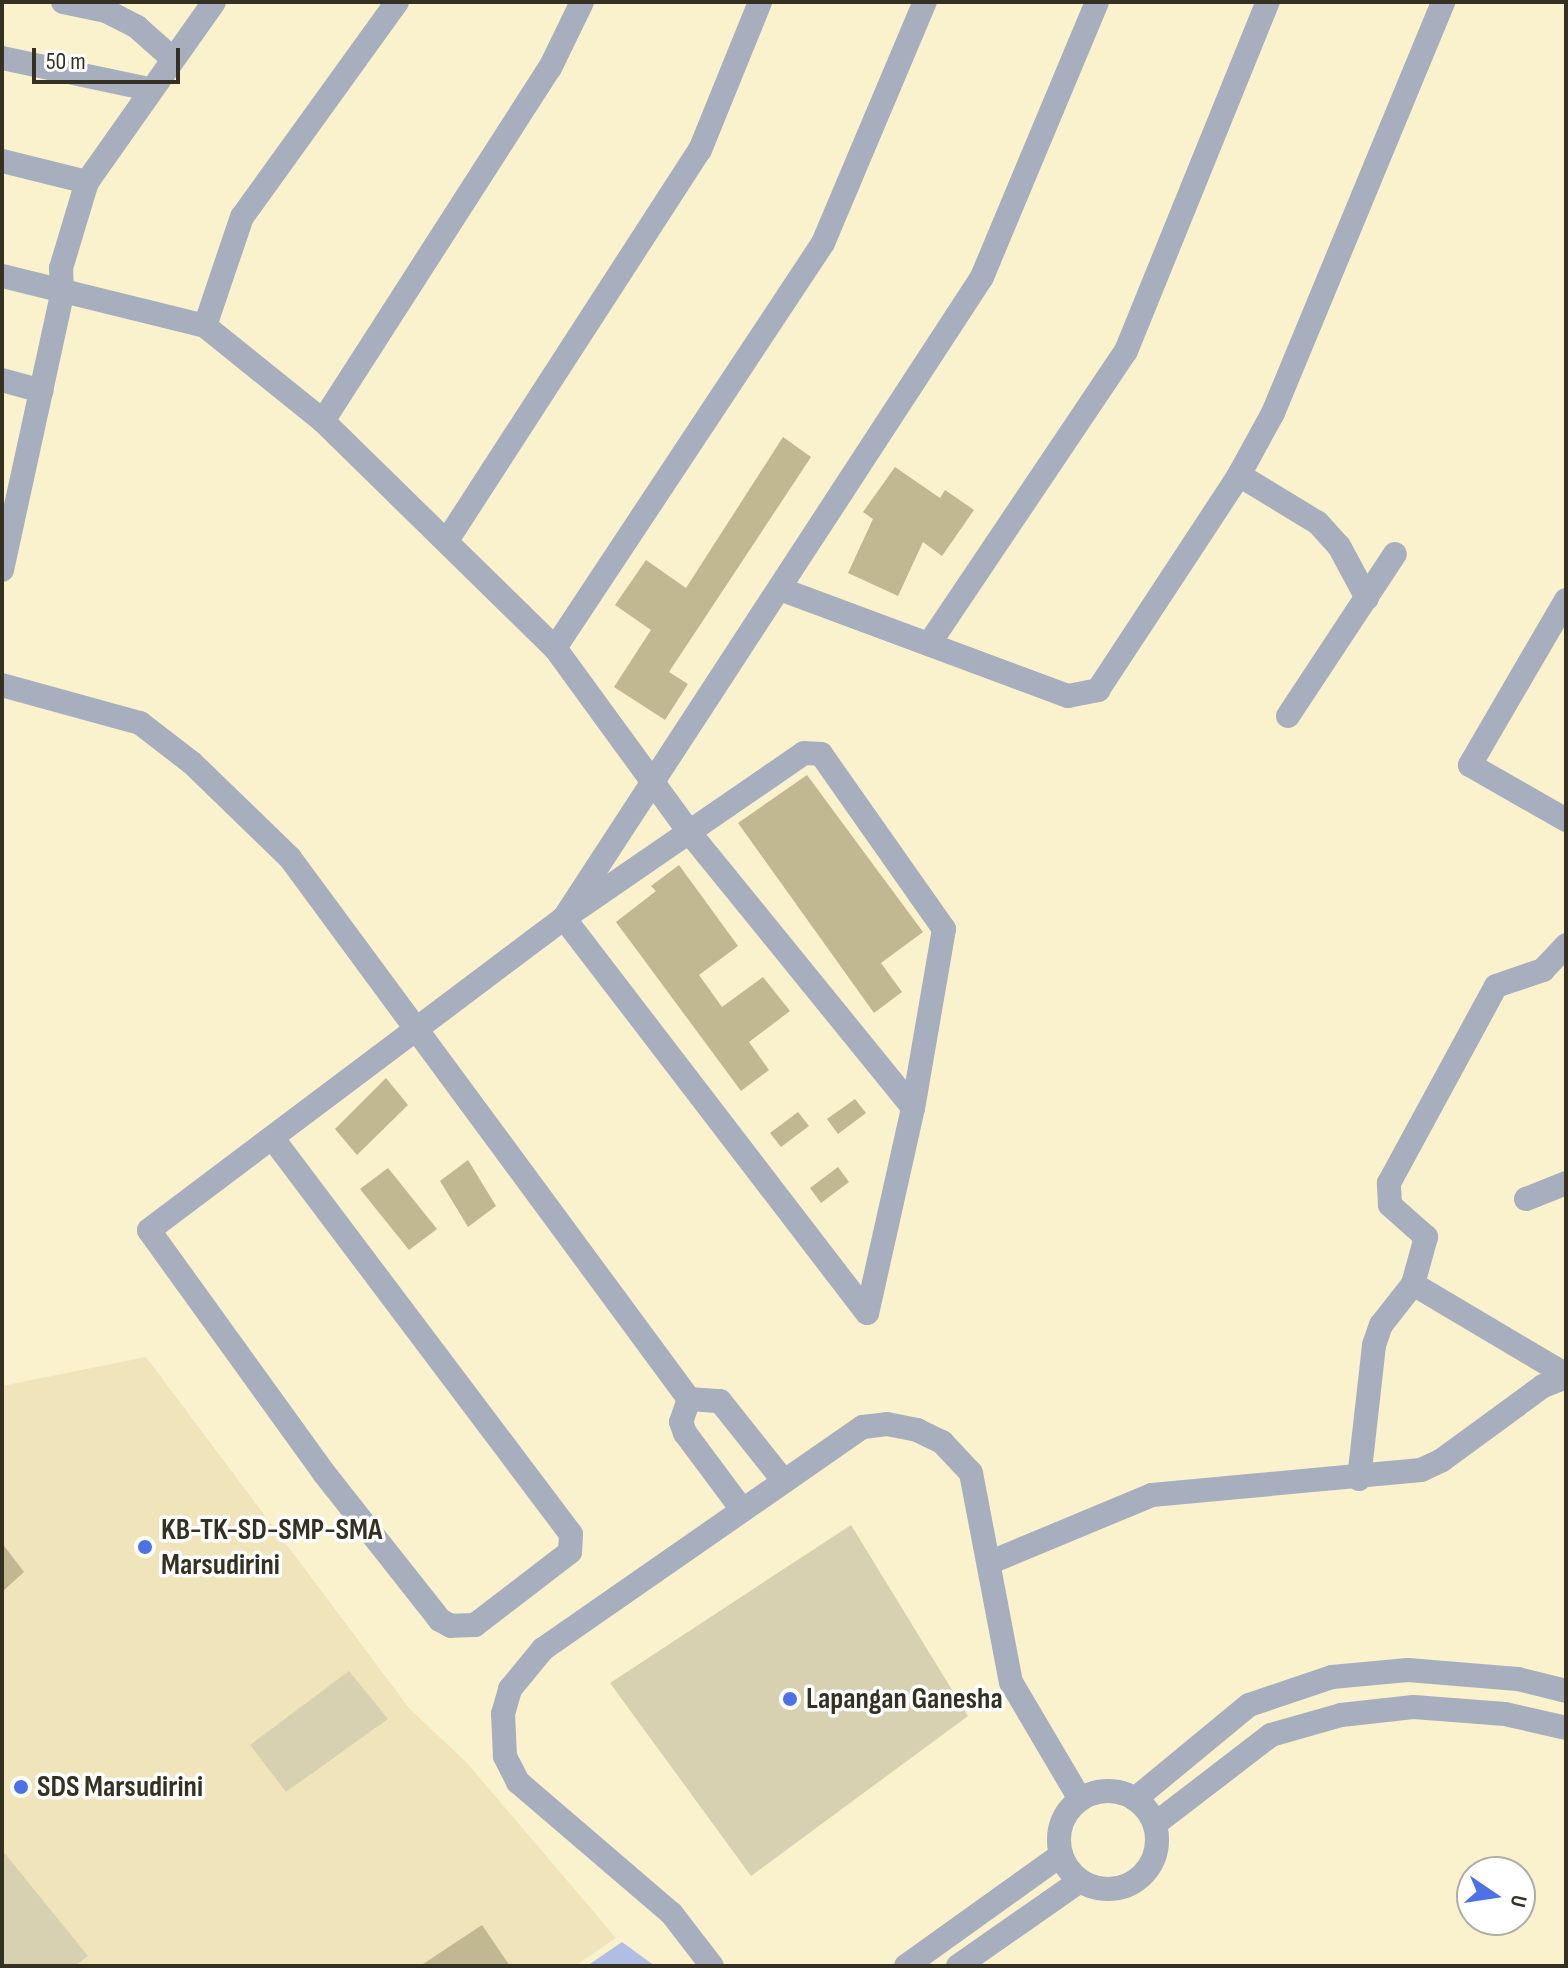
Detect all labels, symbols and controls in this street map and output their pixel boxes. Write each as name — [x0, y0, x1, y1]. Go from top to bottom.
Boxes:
scale bar — [36, 32, 184, 82]
text: 50 m — [46, 47, 86, 76]
place label: KB-TK-SD-SMP-SMA Marsudirini — [161, 1512, 382, 1582]
marker: KB-TK-SD-SMP-SMA Marsudirini — [136, 1538, 154, 1556]
place label: Lapangan Ganesha — [806, 1681, 1003, 1717]
marker: Lapangan Ganesha — [781, 1690, 799, 1708]
place label: SDS Marsudirini — [37, 1769, 203, 1805]
marker: SDS Marsudirini — [12, 1778, 30, 1796]
north arrow — [1456, 1856, 1536, 1936]
text: U — [1503, 1892, 1532, 1910]

